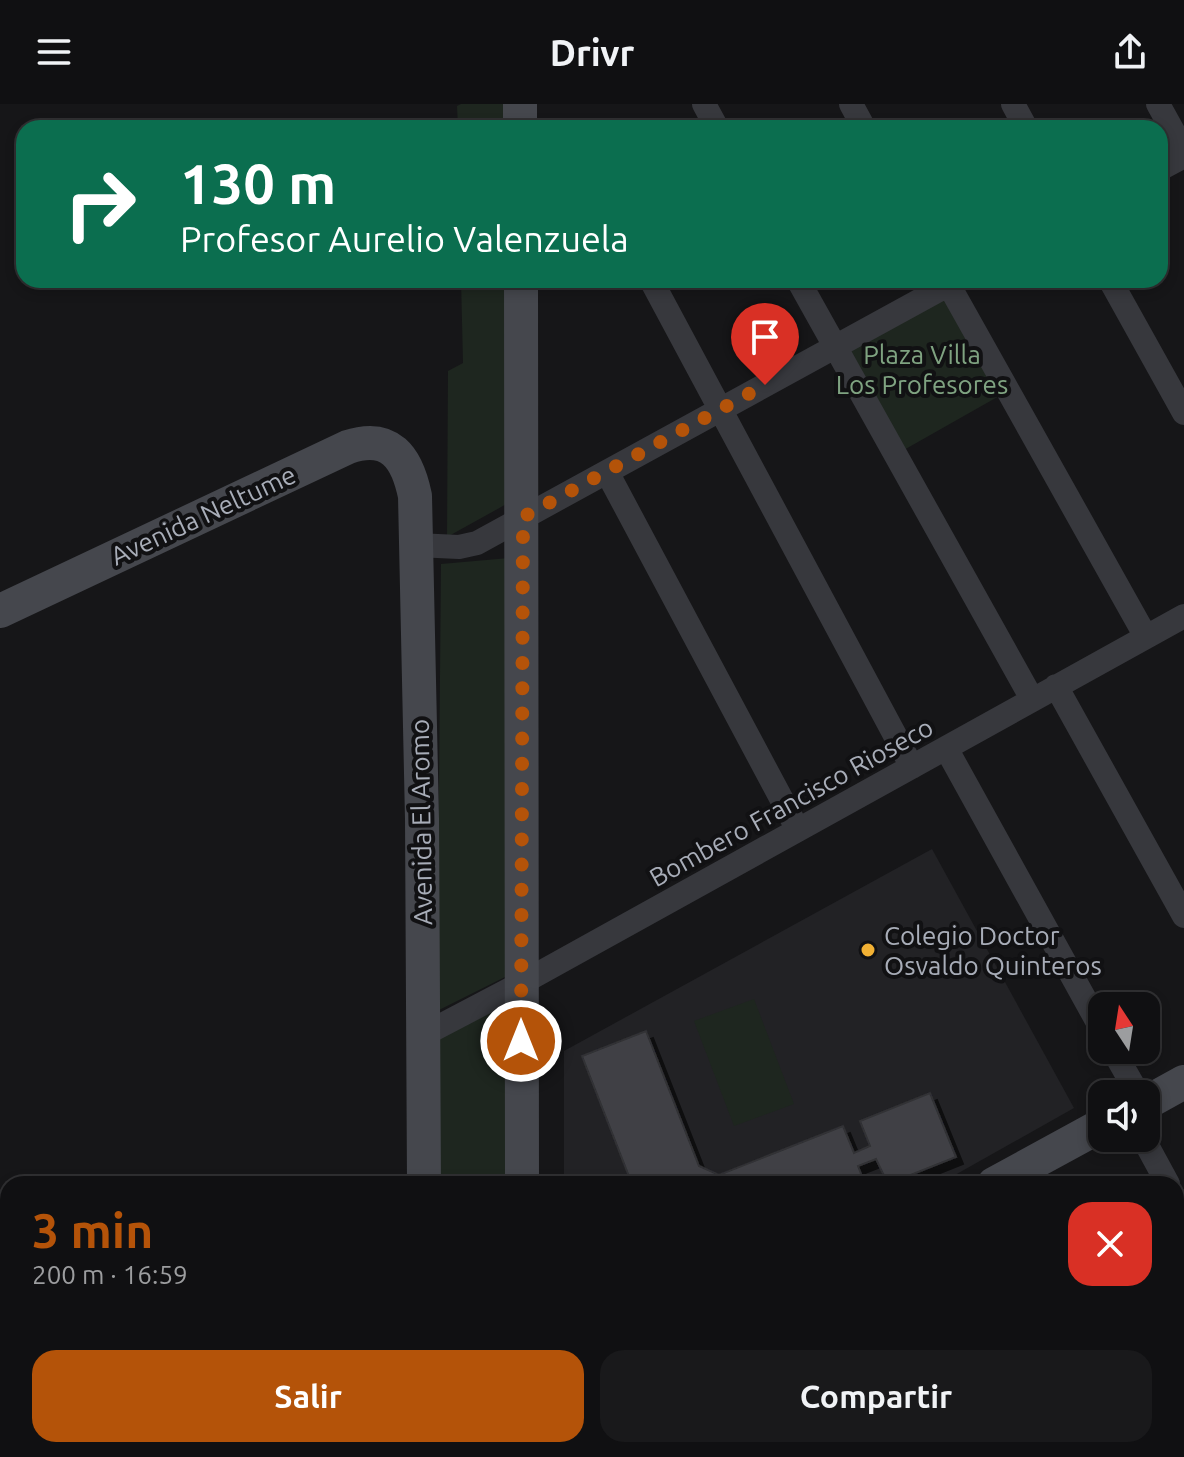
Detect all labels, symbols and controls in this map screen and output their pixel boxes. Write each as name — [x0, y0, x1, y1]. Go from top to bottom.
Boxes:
icon: menu — [32, 30, 76, 74]
icon: share — [1108, 30, 1152, 74]
text: Drivr — [550, 32, 634, 73]
icon: right — [48, 152, 152, 256]
text: 130 m — [180, 152, 336, 215]
text: Profesor Aurelio Valenzuela — [180, 218, 629, 259]
pin — [731, 303, 799, 385]
icon: arrive — [743, 315, 787, 359]
park label: Plaza Villa Los Profesores — [836, 340, 1008, 399]
street label: Avenida Neltume — [106, 459, 300, 571]
street label: Bombero Francisco Rioseco — [644, 712, 938, 892]
street label: Avenida El Aromo — [405, 719, 437, 925]
place label: Colegio Doctor Osvaldo Quinteros — [884, 921, 1102, 980]
marker: Colegio Doctor Osvaldo Quinteros — [859, 941, 877, 959]
north arrow — [1088, 992, 1160, 1064]
map controls — [1088, 992, 1160, 1152]
position arrow — [479, 999, 563, 1083]
button: sound — [1088, 1080, 1160, 1152]
button: close — [1068, 1202, 1152, 1286]
text: 3 min — [32, 1203, 153, 1257]
text: 200 m · 16:59 — [32, 1260, 188, 1289]
button: Salir — [32, 1350, 584, 1442]
button: Compartir — [600, 1350, 1152, 1442]

